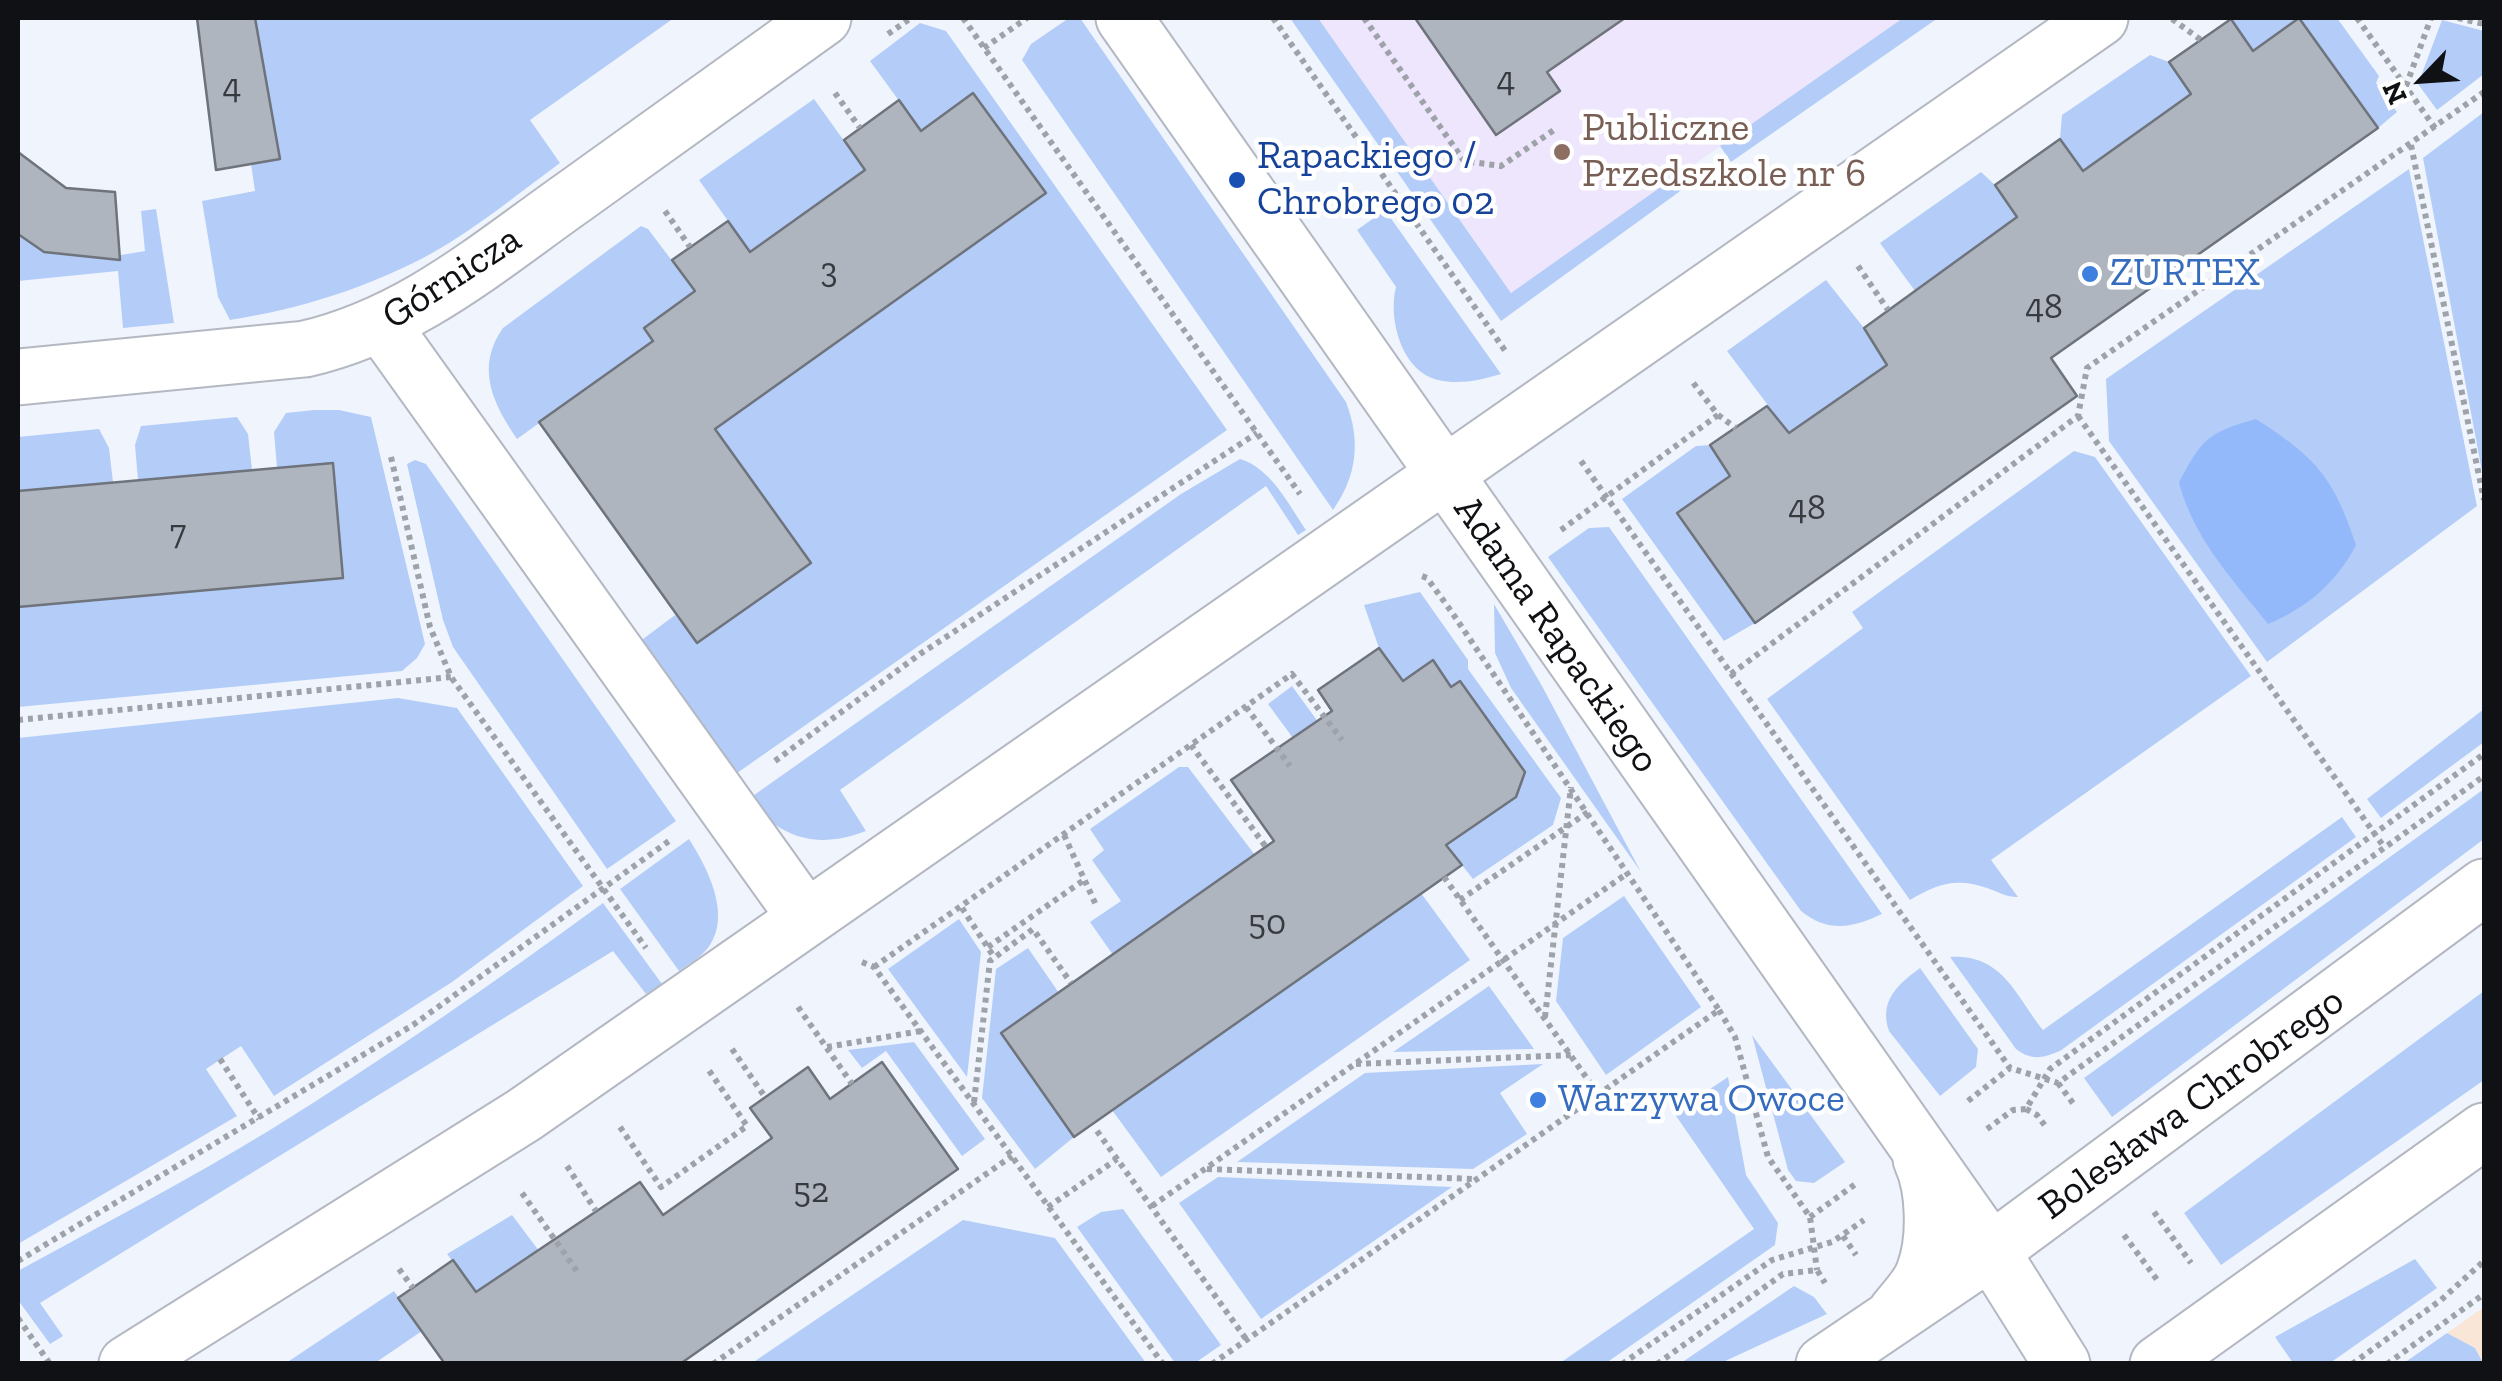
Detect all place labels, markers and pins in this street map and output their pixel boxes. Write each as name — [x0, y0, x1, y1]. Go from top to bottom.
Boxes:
place label: Publiczne Przedszkole nr 6 — [1582, 105, 1866, 199]
place label: Rapackiego / Chrobrego 02 — [1257, 133, 1495, 227]
marker: Publiczne Przedszkole nr 6 — [1551, 141, 1573, 163]
marker: Rapackiego / Chrobrego 02 — [1226, 169, 1248, 191]
place label: ZURTEX — [2110, 250, 2260, 298]
marker: ZURTEX — [2079, 263, 2101, 285]
place label: Warzywa Owoce — [1558, 1076, 1845, 1124]
marker: Warzywa Owoce — [1527, 1089, 1549, 1111]

